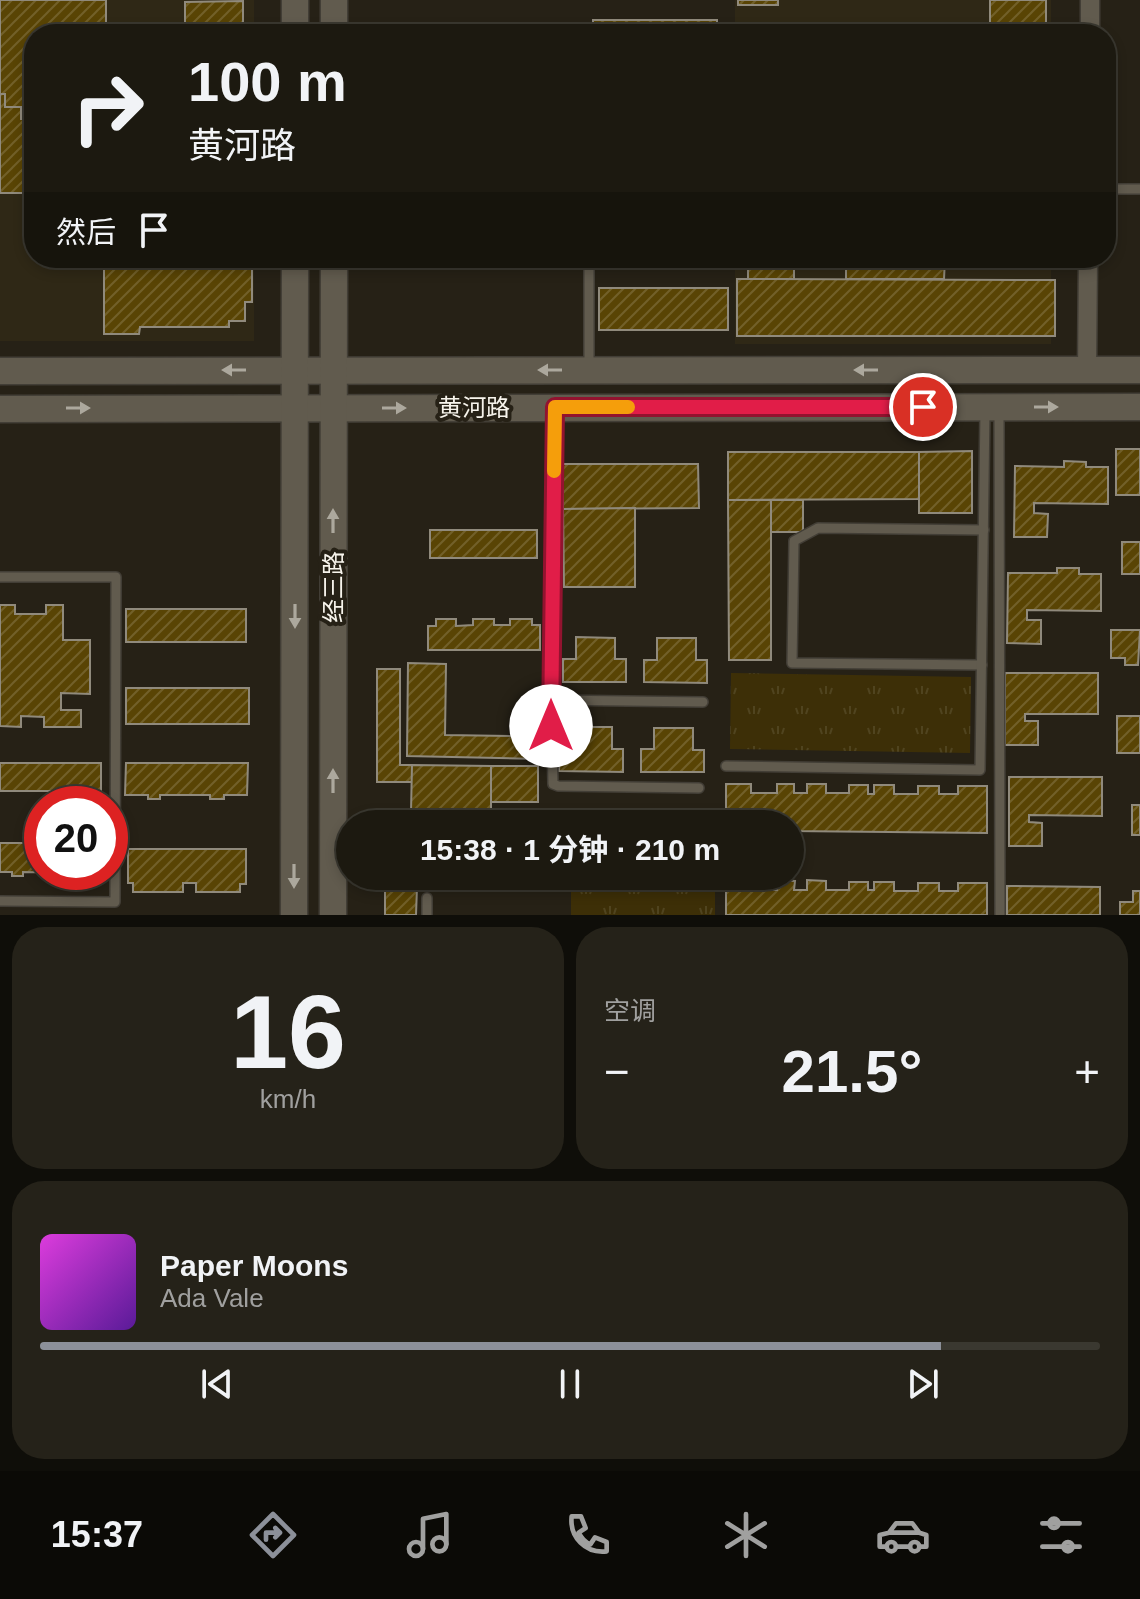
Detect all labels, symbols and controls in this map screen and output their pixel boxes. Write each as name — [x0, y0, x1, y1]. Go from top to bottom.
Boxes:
text: 100 m — [188, 50, 347, 113]
icon: right — [56, 56, 160, 160]
text: 黄河路 — [188, 125, 296, 166]
icon: arrive — [132, 208, 176, 252]
text: 然后 — [56, 216, 116, 249]
one-way arrow — [221, 364, 246, 376]
one-way arrow — [537, 364, 562, 376]
one-way arrow — [853, 364, 878, 376]
pin — [889, 373, 957, 441]
icon: arrive — [901, 385, 945, 429]
street label: 黄河路 — [438, 394, 510, 421]
one-way arrow — [1034, 401, 1059, 413]
one-way arrow — [66, 402, 91, 414]
one-way arrow — [382, 402, 407, 414]
one-way arrow — [327, 508, 339, 533]
street label: 经三路 — [320, 551, 347, 623]
one-way arrow — [289, 604, 301, 629]
position arrow — [509, 684, 593, 768]
one-way arrow — [327, 768, 339, 793]
speed limit sign: 20 — [24, 786, 128, 890]
text: 15:38 · 1 分钟 · 210 m — [420, 833, 720, 866]
one-way arrow — [288, 864, 300, 889]
text: 16 — [230, 974, 346, 1090]
text: 空调 — [604, 996, 656, 1026]
text: 21.5° — [782, 1038, 922, 1105]
text: − — [604, 1047, 630, 1096]
text: + — [1074, 1047, 1100, 1096]
text: km/h — [260, 1084, 316, 1114]
text: Paper Moons — [160, 1249, 348, 1282]
text: Ada Vale — [160, 1283, 264, 1313]
icon: previous — [195, 1362, 239, 1406]
icon: pause — [548, 1362, 592, 1406]
icon: next — [901, 1362, 945, 1406]
icon: directions — [245, 1507, 301, 1563]
icon: music — [402, 1507, 458, 1563]
icon: phone — [560, 1507, 616, 1563]
icon: climate — [718, 1507, 774, 1563]
icon: car — [875, 1507, 931, 1563]
icon: filters — [1033, 1507, 1089, 1563]
text: 15:37 — [51, 1514, 143, 1555]

